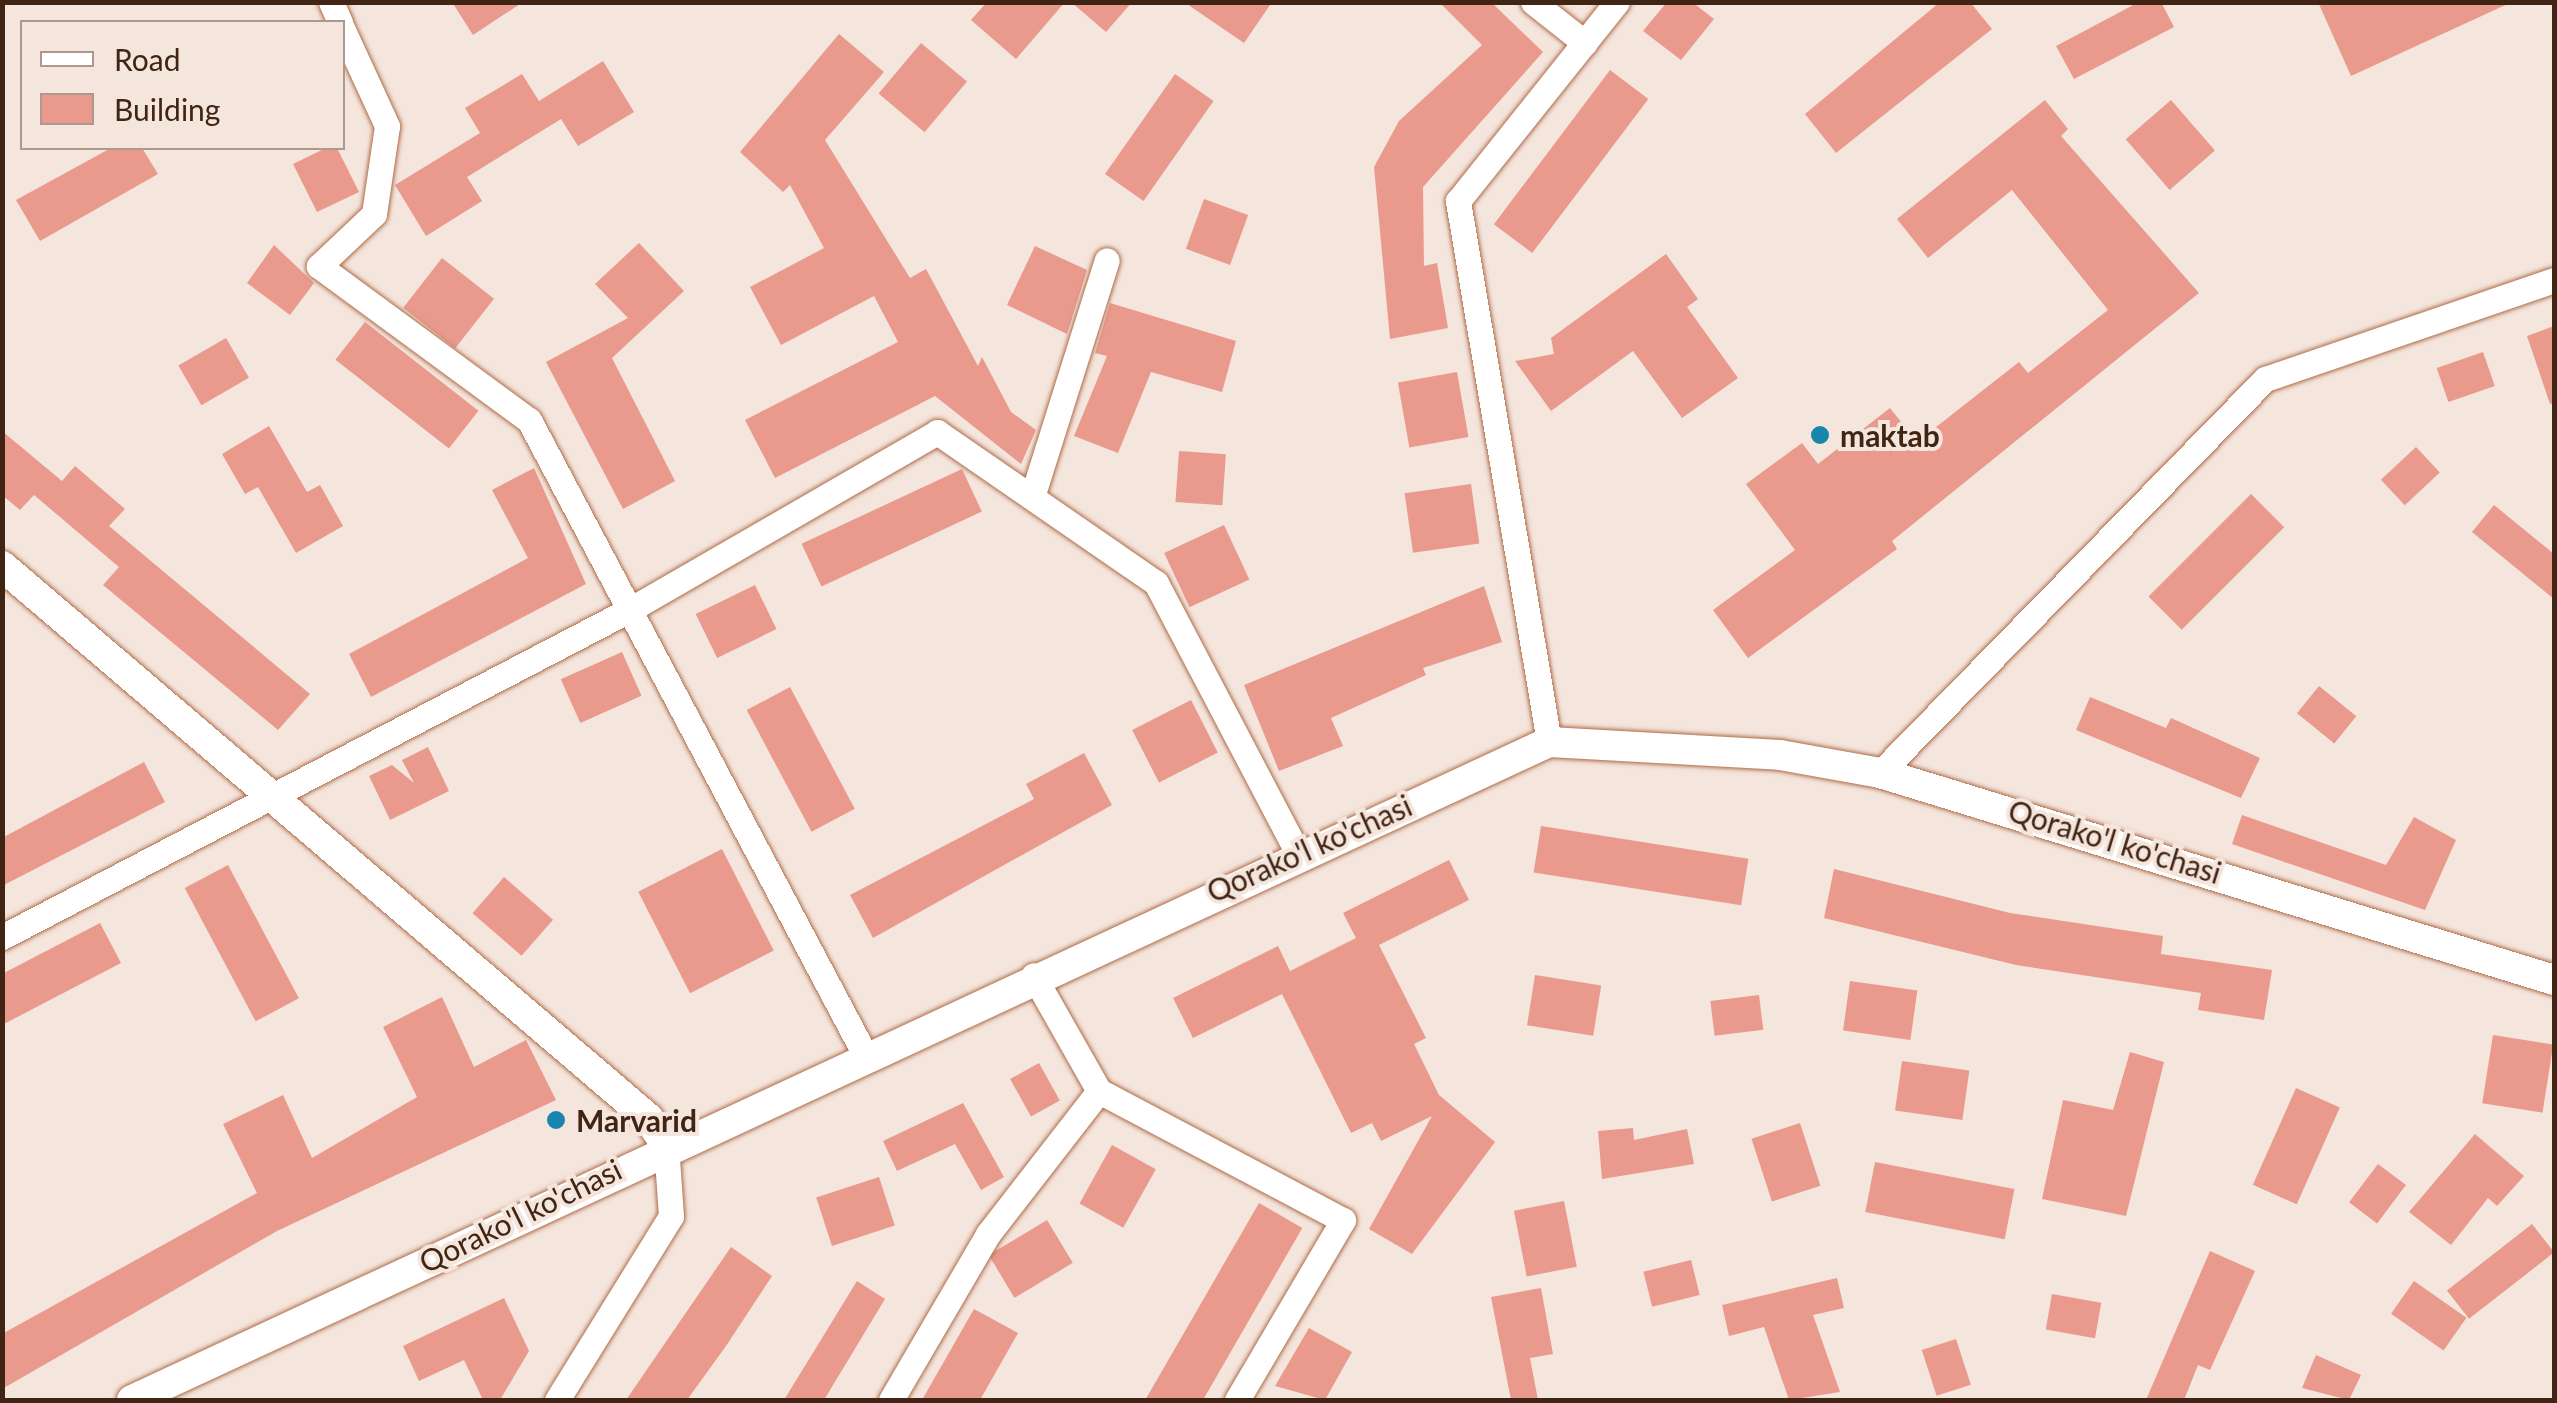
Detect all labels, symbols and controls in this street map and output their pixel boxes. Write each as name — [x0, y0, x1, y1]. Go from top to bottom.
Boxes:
legend — [20, 20, 345, 150]
text: Road — [114, 41, 181, 77]
text: Building — [114, 91, 220, 127]
place label: maktab — [1840, 417, 1940, 453]
marker: maktab — [1809, 424, 1831, 446]
street label: Qorako'l ko'chasi — [1201, 787, 1417, 909]
street label: Qorako'l ko'chasi — [2004, 792, 2226, 890]
place label: Marvarid — [576, 1102, 697, 1138]
marker: Marvarid — [545, 1109, 567, 1131]
street label: Qorako'l ko'chasi — [413, 1150, 627, 1280]

